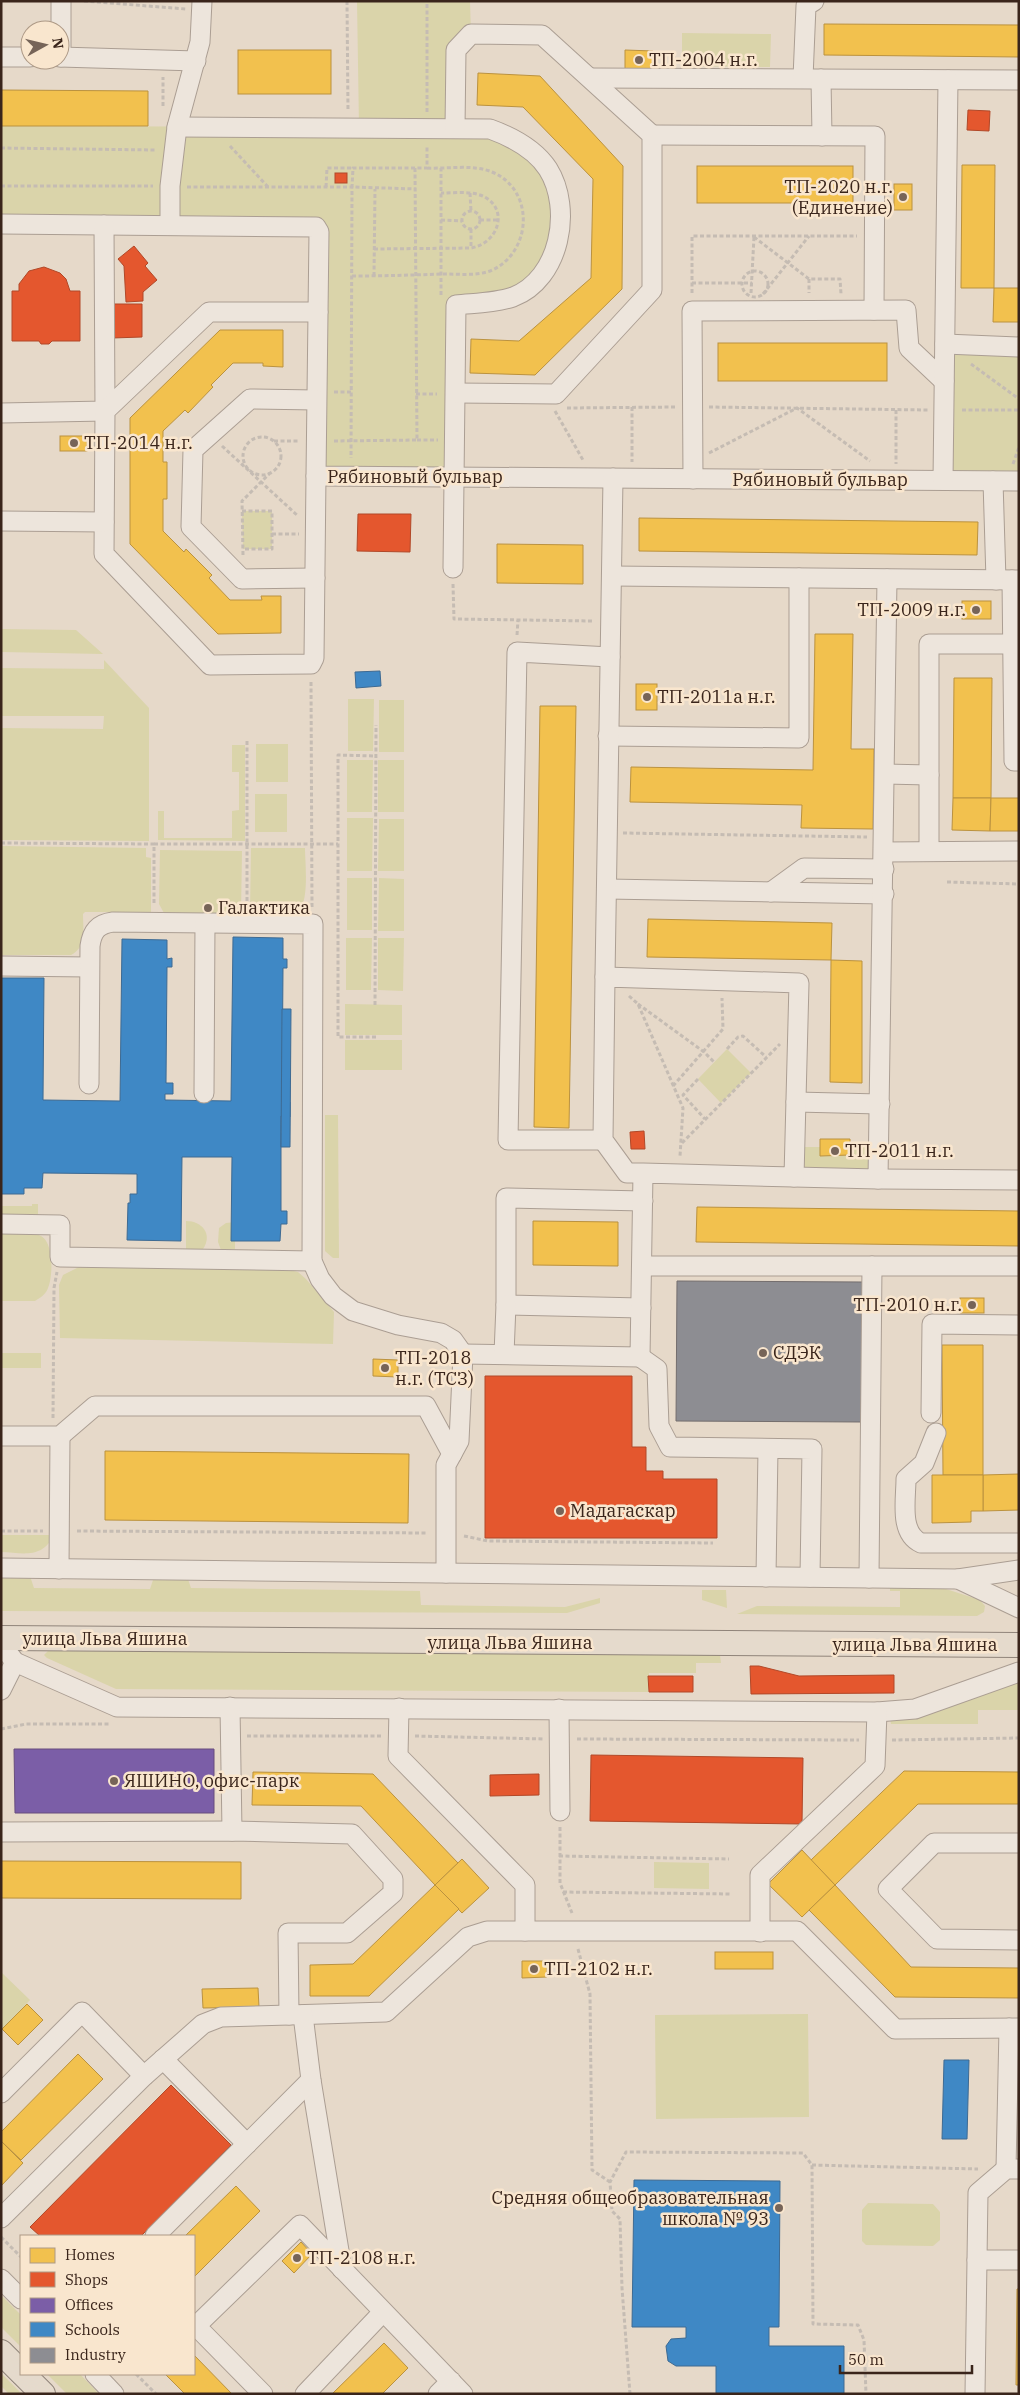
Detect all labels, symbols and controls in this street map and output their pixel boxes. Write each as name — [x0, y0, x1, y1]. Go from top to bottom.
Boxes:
north arrow — [20, 20, 70, 70]
text: N — [48, 36, 68, 50]
place label: ТП-2004 н.г. — [649, 48, 758, 71]
marker: ТП-2004 н.г. — [633, 54, 645, 66]
place label: ТП-2020 н.г. (Единение) — [784, 175, 893, 219]
marker: ТП-2020 н.г. (Единение) — [897, 191, 909, 203]
place label: ТП-2014 н.г. — [84, 431, 193, 454]
marker: ТП-2014 н.г. — [68, 437, 80, 449]
street label: Рябиновый бульвар — [327, 465, 503, 488]
street label: Рябиновый бульвар — [732, 468, 908, 491]
place label: ТП-2009 н.г. — [857, 598, 966, 621]
marker: ТП-2009 н.г. — [970, 604, 982, 616]
place label: ТП-2011а н.г. — [657, 685, 776, 708]
marker: ТП-2011а н.г. — [641, 691, 653, 703]
place label: Галактика — [218, 896, 310, 919]
marker: Галактика — [202, 902, 214, 914]
place label: ТП-2011 н.г. — [845, 1139, 954, 1162]
marker: ТП-2011 н.г. — [829, 1145, 841, 1157]
place label: ТП-2010 н.г. — [853, 1293, 962, 1316]
marker: ТП-2010 н.г. — [966, 1299, 978, 1311]
place label: СДЭК — [773, 1341, 822, 1364]
place label: ТП-2018 н.г. (ТСЗ) — [395, 1346, 474, 1390]
marker: СДЭК — [757, 1347, 769, 1359]
marker: ТП-2018 н.г. (ТСЗ) — [379, 1362, 391, 1374]
place label: Мадагаскар — [570, 1499, 676, 1522]
marker: Мадагаскар — [554, 1505, 566, 1517]
street label: улица Льва Яшина — [23, 1627, 188, 1650]
street label: улица Льва Яшина — [428, 1631, 593, 1654]
street label: улица Льва Яшина — [833, 1633, 998, 1656]
place label: ЯШИНО, офис-парк — [124, 1769, 300, 1792]
marker: ЯШИНО, офис-парк — [108, 1775, 120, 1787]
place label: ТП-2102 н.г. — [544, 1957, 653, 1980]
marker: ТП-2102 н.г. — [528, 1963, 540, 1975]
place label: Средняя общеобразовательная школа № 93 — [492, 2186, 769, 2230]
marker: Средняя общеобразовательная школа № 93 — [773, 2202, 785, 2214]
legend — [20, 2235, 195, 2375]
text: Homes — [65, 2245, 115, 2264]
place label: ТП-2108 н.г. — [307, 2246, 416, 2269]
marker: ТП-2108 н.г. — [291, 2252, 303, 2264]
text: Shops — [65, 2270, 108, 2289]
text: Offices — [65, 2295, 113, 2314]
text: Schools — [65, 2320, 120, 2339]
scale bar — [840, 2342, 972, 2374]
text: Industry — [65, 2345, 126, 2364]
text: 50 m — [848, 2350, 884, 2369]

